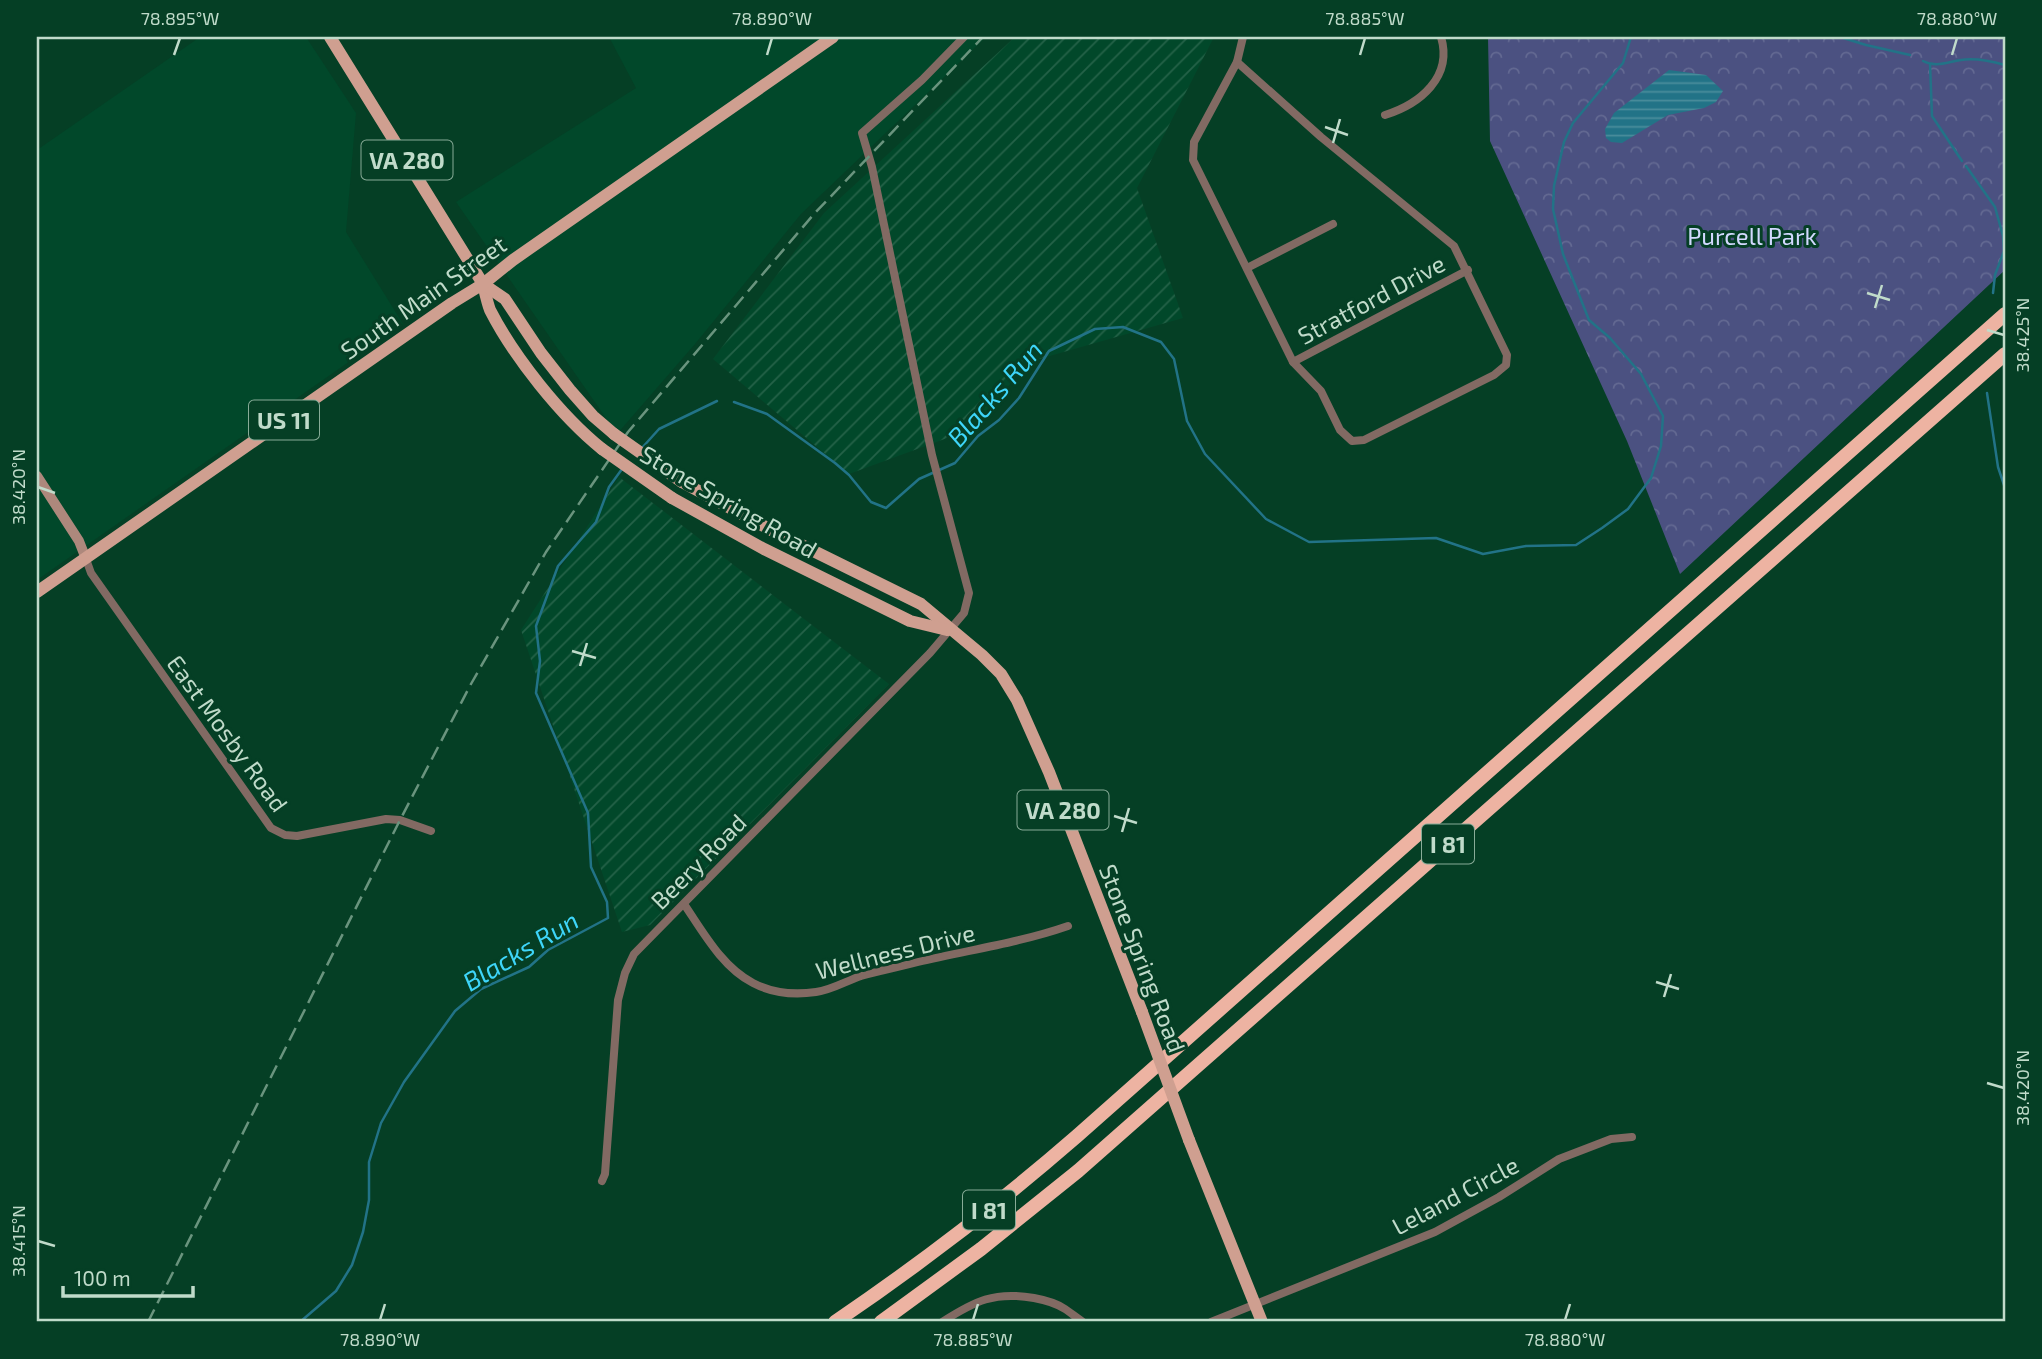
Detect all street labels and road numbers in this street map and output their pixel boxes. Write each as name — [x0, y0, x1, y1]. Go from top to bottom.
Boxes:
road number: VA 280 — [362, 140, 452, 180]
street label: South Main Street — [335, 229, 511, 365]
street label: Stratford Drive — [1292, 248, 1450, 350]
road number: US 11 — [249, 400, 319, 440]
street label: Stone Spring Road — [635, 439, 823, 563]
street label: East Mosby Road — [161, 649, 295, 817]
road number: VA 280 — [1018, 790, 1108, 830]
street label: Beery Road — [644, 807, 752, 915]
road number: I 81 — [1422, 824, 1474, 864]
street label: Stone Spring Road — [1094, 860, 1192, 1056]
street label: Wellness Drive — [812, 917, 978, 985]
street label: Leland Circle — [1387, 1150, 1523, 1240]
road number: I 81 — [963, 1190, 1015, 1230]

